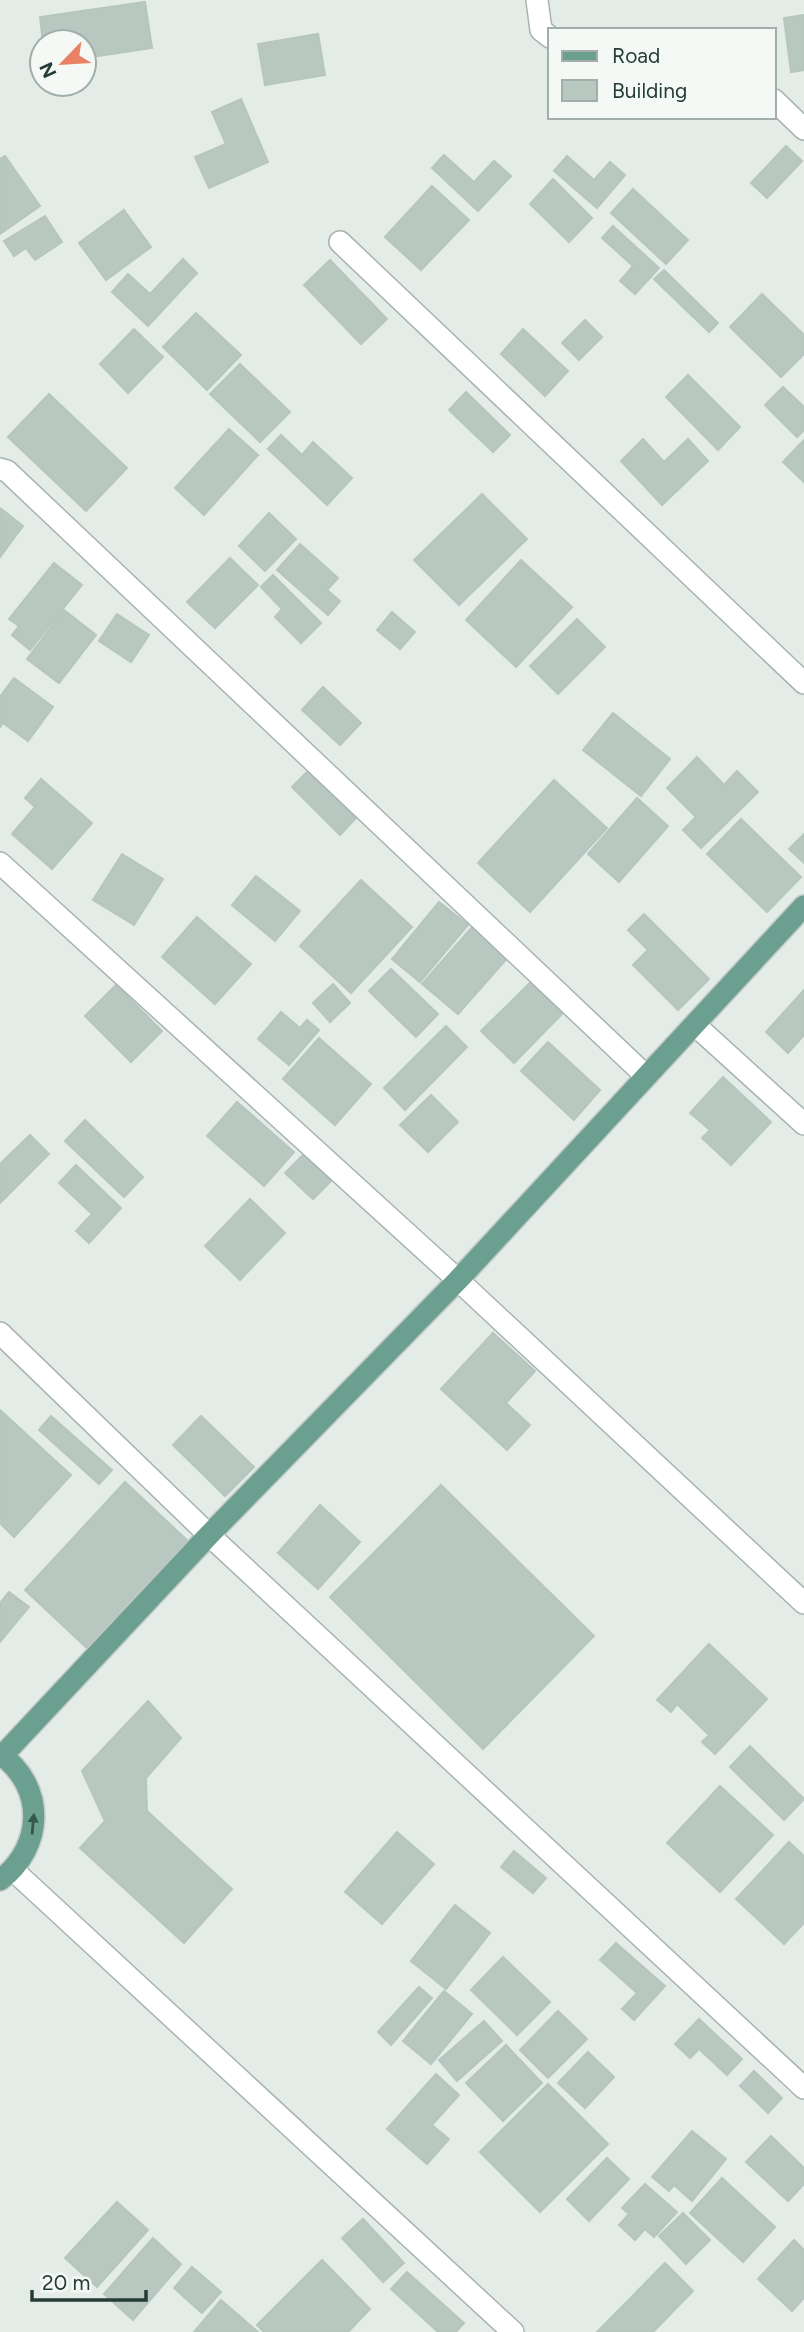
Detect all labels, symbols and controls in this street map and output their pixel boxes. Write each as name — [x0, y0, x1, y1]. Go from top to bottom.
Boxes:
north arrow — [28, 28, 98, 98]
legend — [548, 28, 776, 119]
text: Road — [612, 43, 660, 68]
text: N — [35, 58, 62, 81]
text: Building — [612, 78, 687, 103]
one-way arrow — [28, 1813, 39, 1835]
scale bar — [32, 2258, 145, 2302]
text: 20 m — [42, 2270, 90, 2295]

